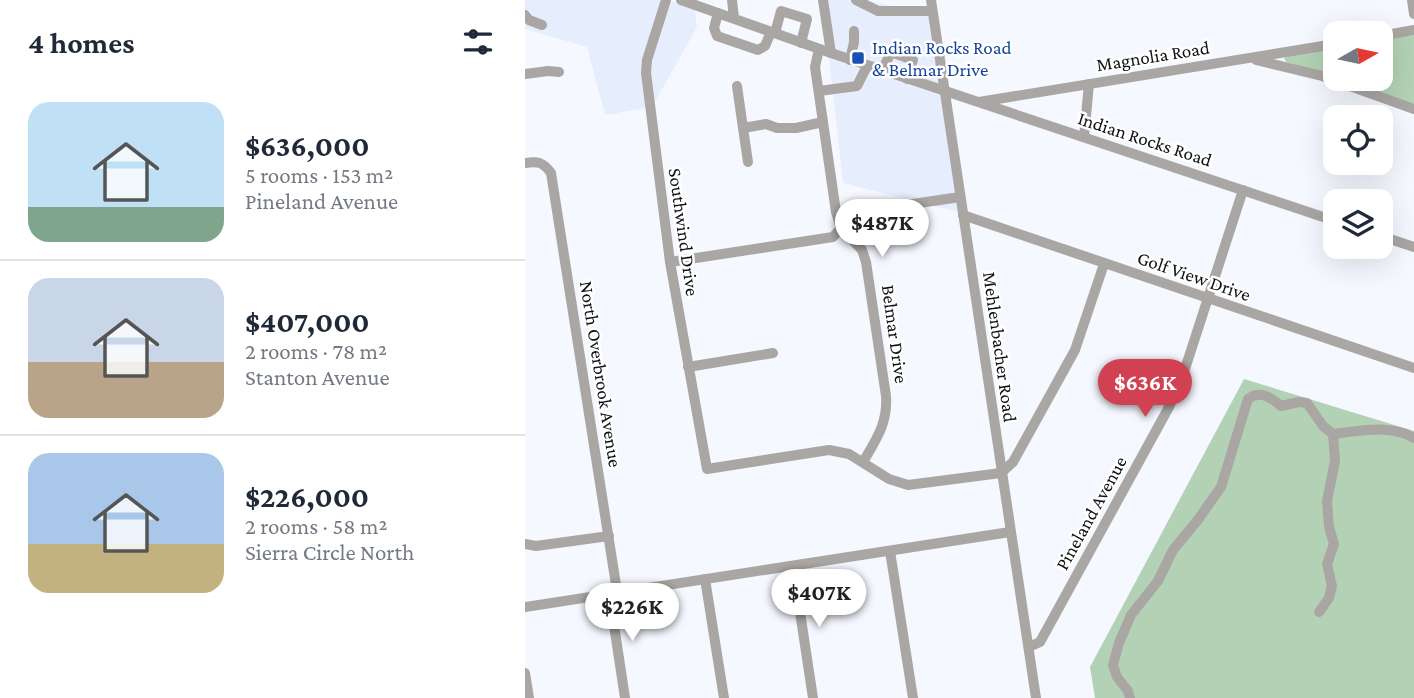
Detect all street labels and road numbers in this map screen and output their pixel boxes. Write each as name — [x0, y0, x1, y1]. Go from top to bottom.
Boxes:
street label: Magnolia Road — [1095, 37, 1211, 75]
street label: Indian Rocks Road — [1075, 107, 1215, 171]
street label: Southwind Drive — [665, 167, 703, 297]
street label: Golf View Drive — [1135, 247, 1253, 305]
street label: Mehlenbacher Road — [979, 270, 1021, 424]
street label: North Overbrook Avenue — [576, 279, 626, 469]
street label: Belmar Drive — [878, 283, 912, 385]
street label: Pineland Avenue — [1051, 453, 1131, 573]

